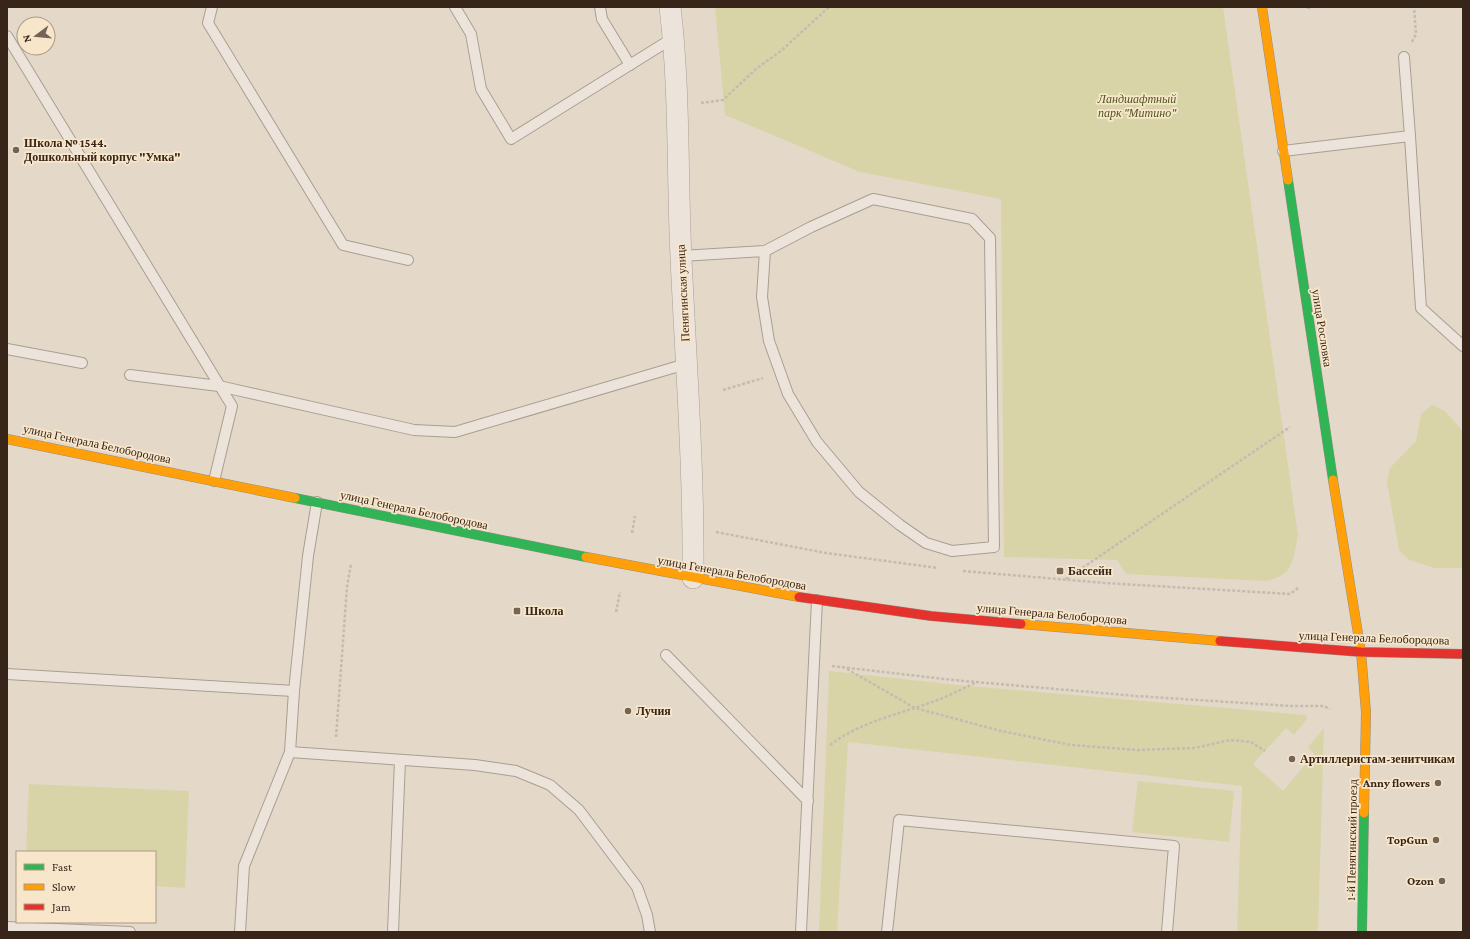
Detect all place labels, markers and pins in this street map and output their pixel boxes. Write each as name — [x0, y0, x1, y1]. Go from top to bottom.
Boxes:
place label: Школа № 1544. Дошкольный корпус "Умка" — [24, 136, 180, 164]
marker: Школа № 1544. Дошкольный корпус "Умка" — [11, 145, 21, 155]
place label: Бассейн — [1068, 564, 1112, 578]
marker: Бассейн — [1055, 566, 1065, 576]
place label: Школа — [525, 604, 564, 618]
marker: Школа — [512, 606, 522, 616]
place label: Лучия — [636, 704, 671, 718]
marker: Лучия — [623, 706, 633, 716]
place label: Артиллеристам-зенитчикам — [1300, 752, 1455, 766]
marker: Артиллеристам-зенитчикам — [1287, 754, 1297, 764]
place label: Anny flowers — [1362, 776, 1430, 790]
marker: Anny flowers — [1433, 778, 1443, 788]
place label: TopGun — [1387, 833, 1428, 847]
marker: TopGun — [1431, 835, 1441, 845]
place label: Ozon — [1407, 874, 1434, 888]
marker: Ozon — [1437, 876, 1447, 886]

